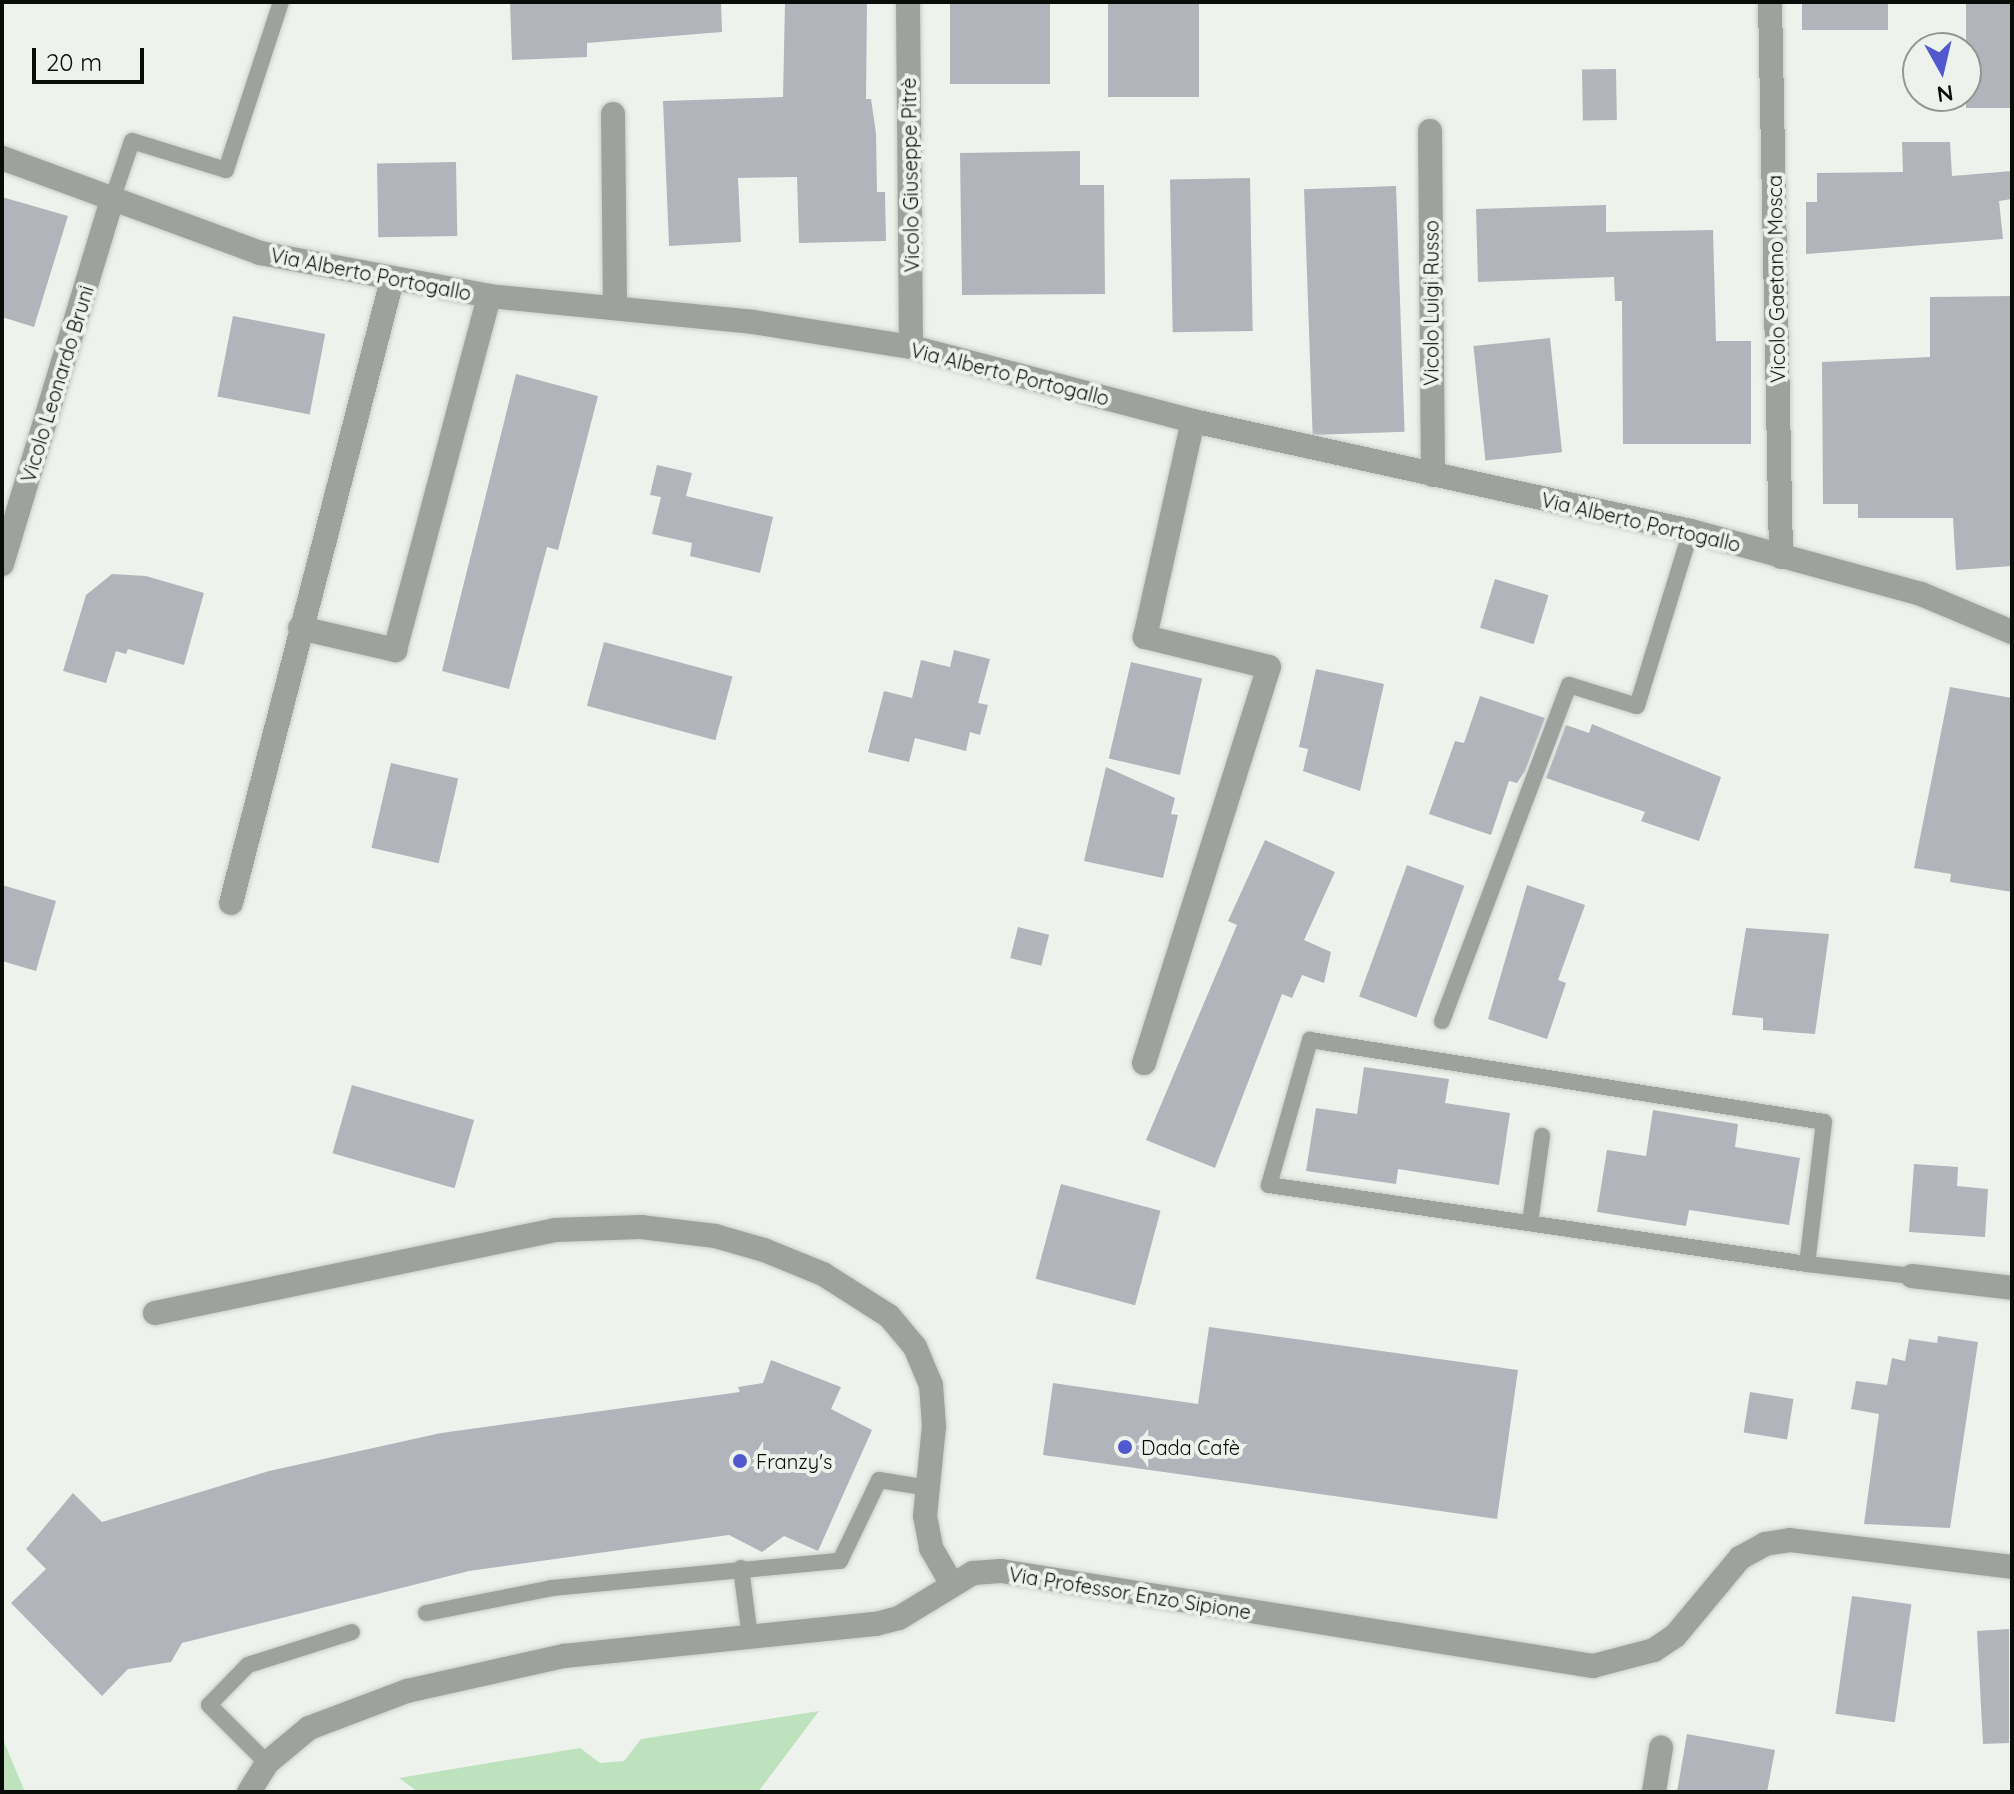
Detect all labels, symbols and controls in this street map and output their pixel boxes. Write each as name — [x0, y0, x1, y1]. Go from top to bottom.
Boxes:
scale bar — [36, 32, 148, 82]
north arrow — [1902, 32, 1982, 112]
text: 20 m — [46, 47, 102, 77]
street label: Vicolo Giuseppe Pitrè — [896, 77, 924, 273]
text: N — [1935, 79, 1955, 109]
street label: Vicolo Gaetano Mosca — [1762, 175, 1790, 383]
street label: Vicolo Luigi Russo — [1419, 220, 1443, 386]
street label: Via Alberto Portogallo — [269, 243, 473, 305]
street label: Vicolo Leonardo Bruni — [16, 283, 98, 485]
street label: Via Alberto Portogallo — [908, 338, 1112, 410]
street label: Via Alberto Portogallo — [1539, 487, 1743, 557]
place label: Dada Cafè — [1141, 1435, 1240, 1459]
marker: Dada Cafè — [1116, 1438, 1134, 1456]
place label: Franzy's — [756, 1449, 832, 1473]
marker: Franzy's — [731, 1452, 749, 1470]
street label: Via Professor Enzo Sipione — [1007, 1562, 1253, 1624]

